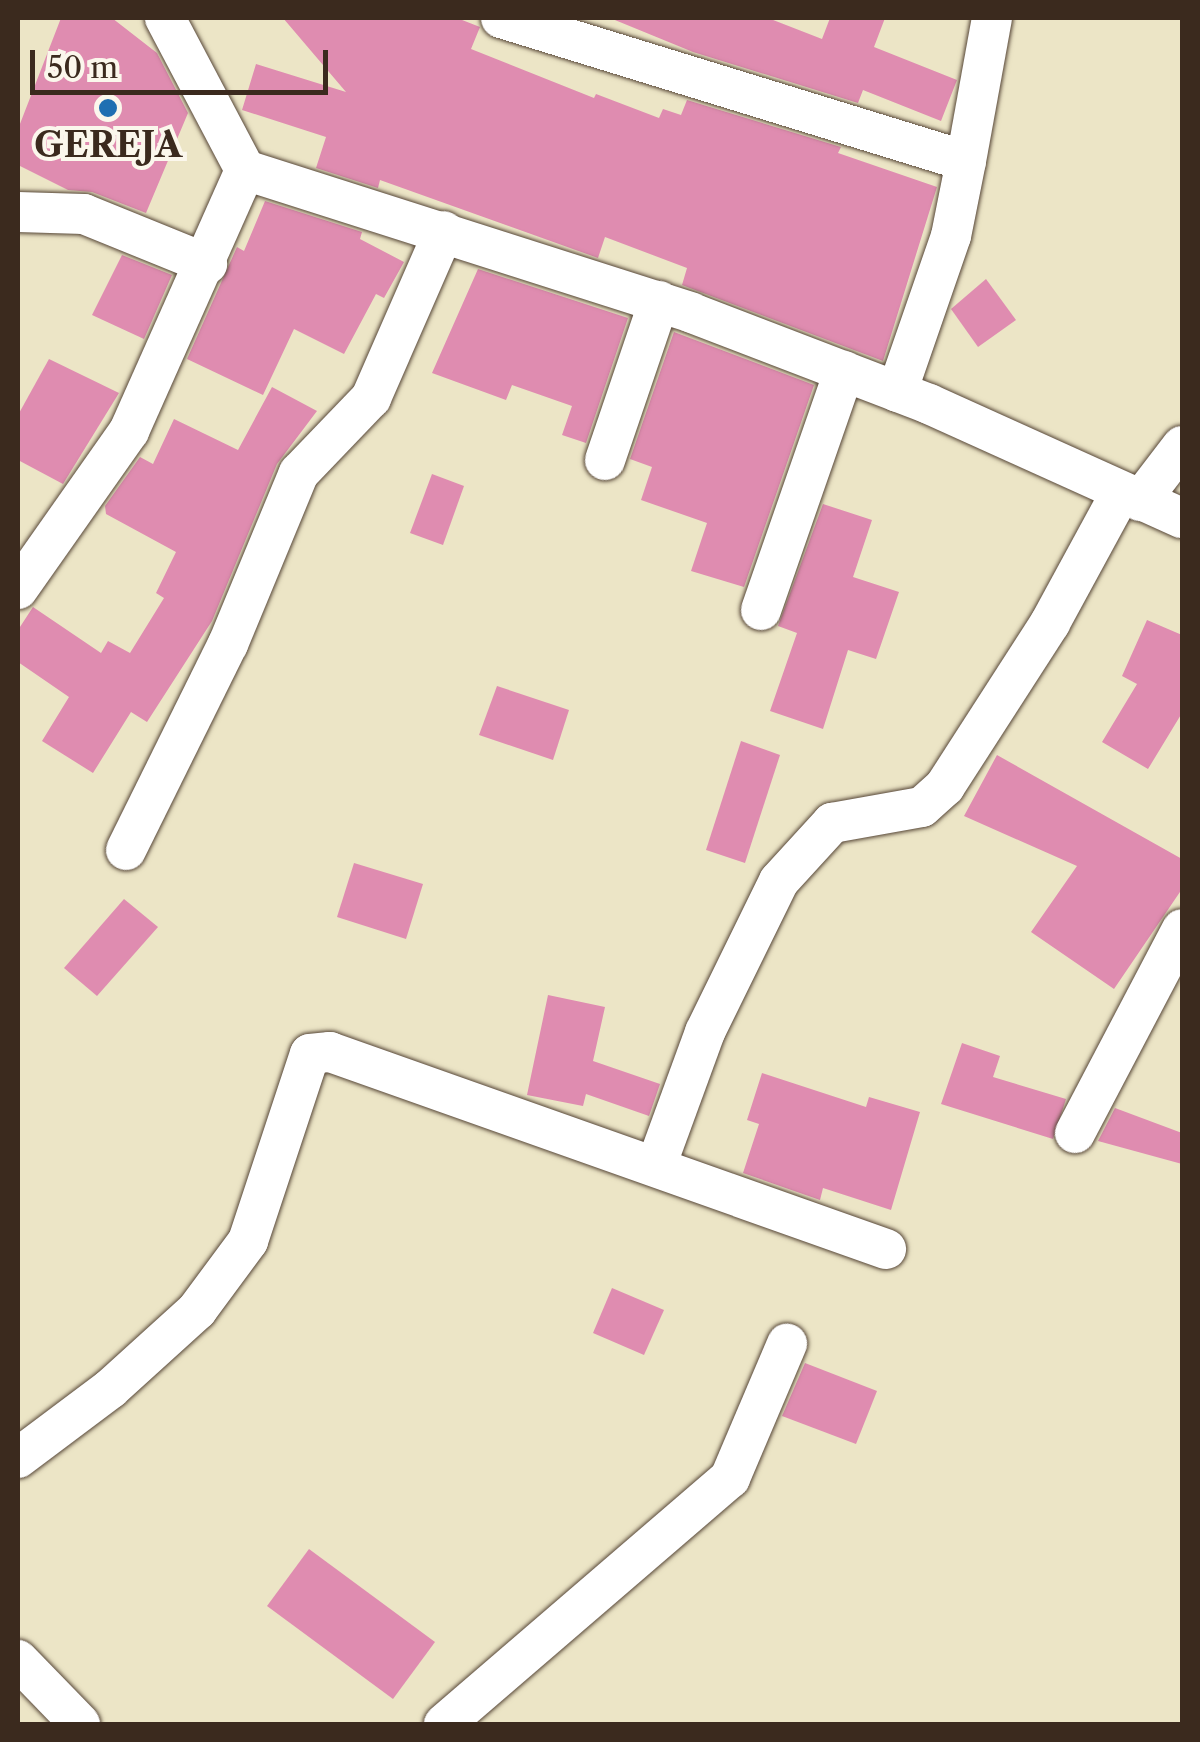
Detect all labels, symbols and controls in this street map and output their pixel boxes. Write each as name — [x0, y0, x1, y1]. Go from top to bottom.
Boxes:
scale bar — [35, 30, 332, 92]
text: 50 m — [47, 49, 118, 86]
marker: GEREJA — [97, 97, 119, 119]
place label: GEREJA — [34, 124, 182, 166]

